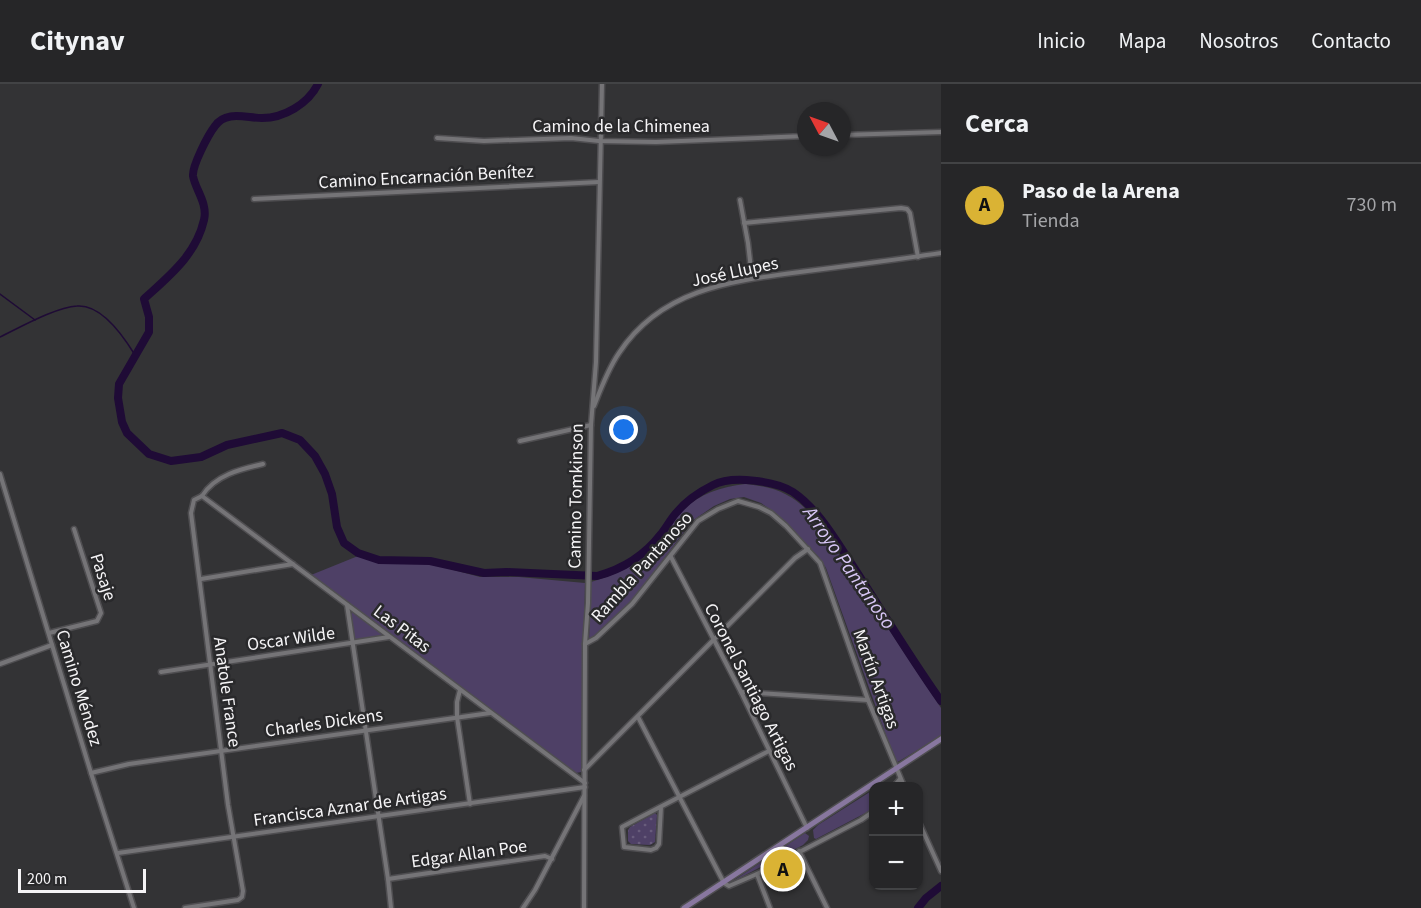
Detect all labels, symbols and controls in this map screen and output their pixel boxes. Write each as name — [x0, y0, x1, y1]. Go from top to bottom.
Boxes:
text: Citynav — [30, 21, 125, 61]
text: Inicio — [1037, 26, 1085, 56]
text: Mapa — [1118, 26, 1166, 56]
text: Nosotros — [1199, 26, 1278, 56]
text: Contacto — [1311, 26, 1391, 56]
north arrow — [797, 102, 851, 156]
text: Cerca — [965, 105, 1029, 142]
street label: Camino de la Chimenea — [532, 114, 710, 139]
street label: Camino Encarnación Benítez — [318, 159, 535, 195]
text: Paso de la Arena — [1022, 175, 1180, 207]
text: A — [979, 191, 990, 219]
text: 730 m — [1347, 191, 1397, 219]
text: Tienda — [1022, 207, 1080, 235]
street label: José Llupes — [689, 251, 781, 293]
your location — [609, 415, 638, 444]
street label: Camino Tomkinson — [562, 423, 590, 569]
water label: Arroyo Pantanoso — [795, 499, 902, 635]
street label: Rambla Pantanoso — [585, 506, 699, 628]
street label: Pasaje — [84, 550, 122, 604]
street label: Las Pitas — [368, 599, 436, 659]
street label: Coronel Santiago Artigas — [698, 599, 804, 775]
street label: Oscar Wilde — [245, 620, 337, 658]
street label: Martín Artigas — [846, 626, 906, 732]
street label: Camino Méndez — [49, 627, 109, 750]
street label: Anatole France — [207, 635, 247, 749]
street label: Charles Dickens — [264, 702, 384, 744]
street label: Francisca Aznar de Artigas — [252, 781, 448, 833]
map controls — [869, 782, 923, 890]
button: + — [869, 782, 923, 836]
street label: Edgar Allan Poe — [409, 833, 529, 875]
button: − — [869, 836, 923, 890]
pin: A — [764, 846, 802, 892]
scale bar — [18, 866, 146, 894]
text: 200 m — [27, 868, 67, 890]

